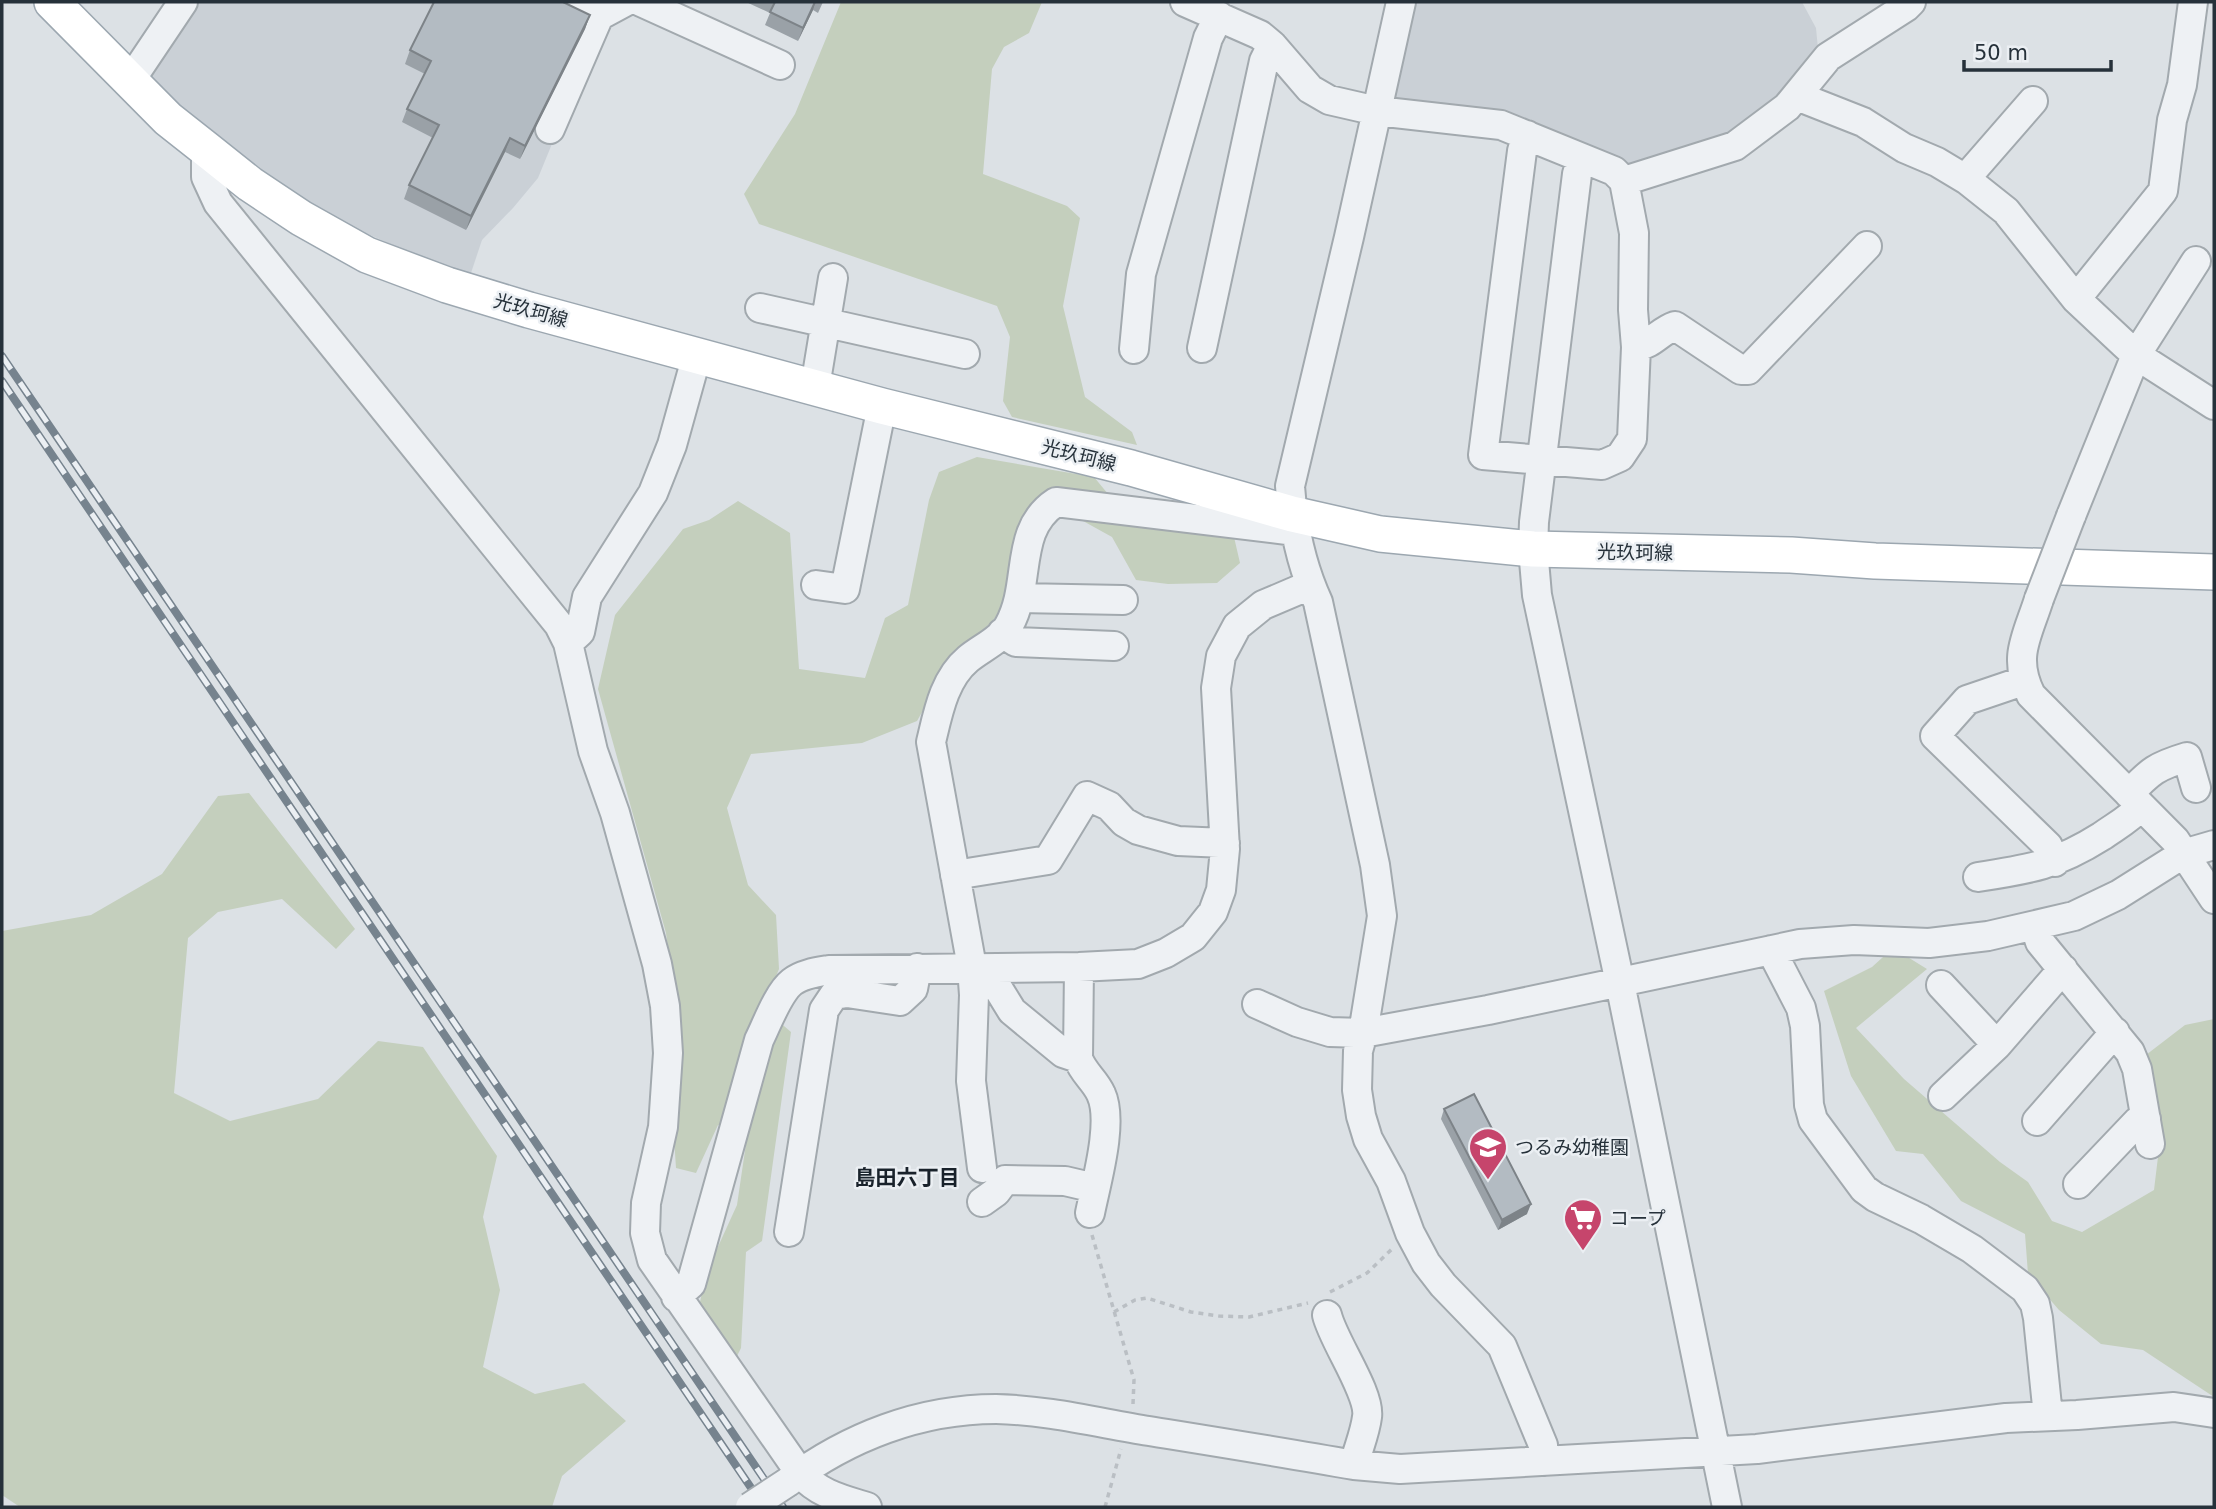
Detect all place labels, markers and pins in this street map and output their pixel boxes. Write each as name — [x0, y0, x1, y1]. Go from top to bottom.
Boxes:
school or university icon: つるみ幼稚園 — [1467, 1126, 1509, 1181]
place label: つるみ幼稚園 — [1515, 1136, 1629, 1158]
supermarket icon: コープ — [1562, 1197, 1604, 1252]
place label: コープ — [1610, 1207, 1666, 1229]

